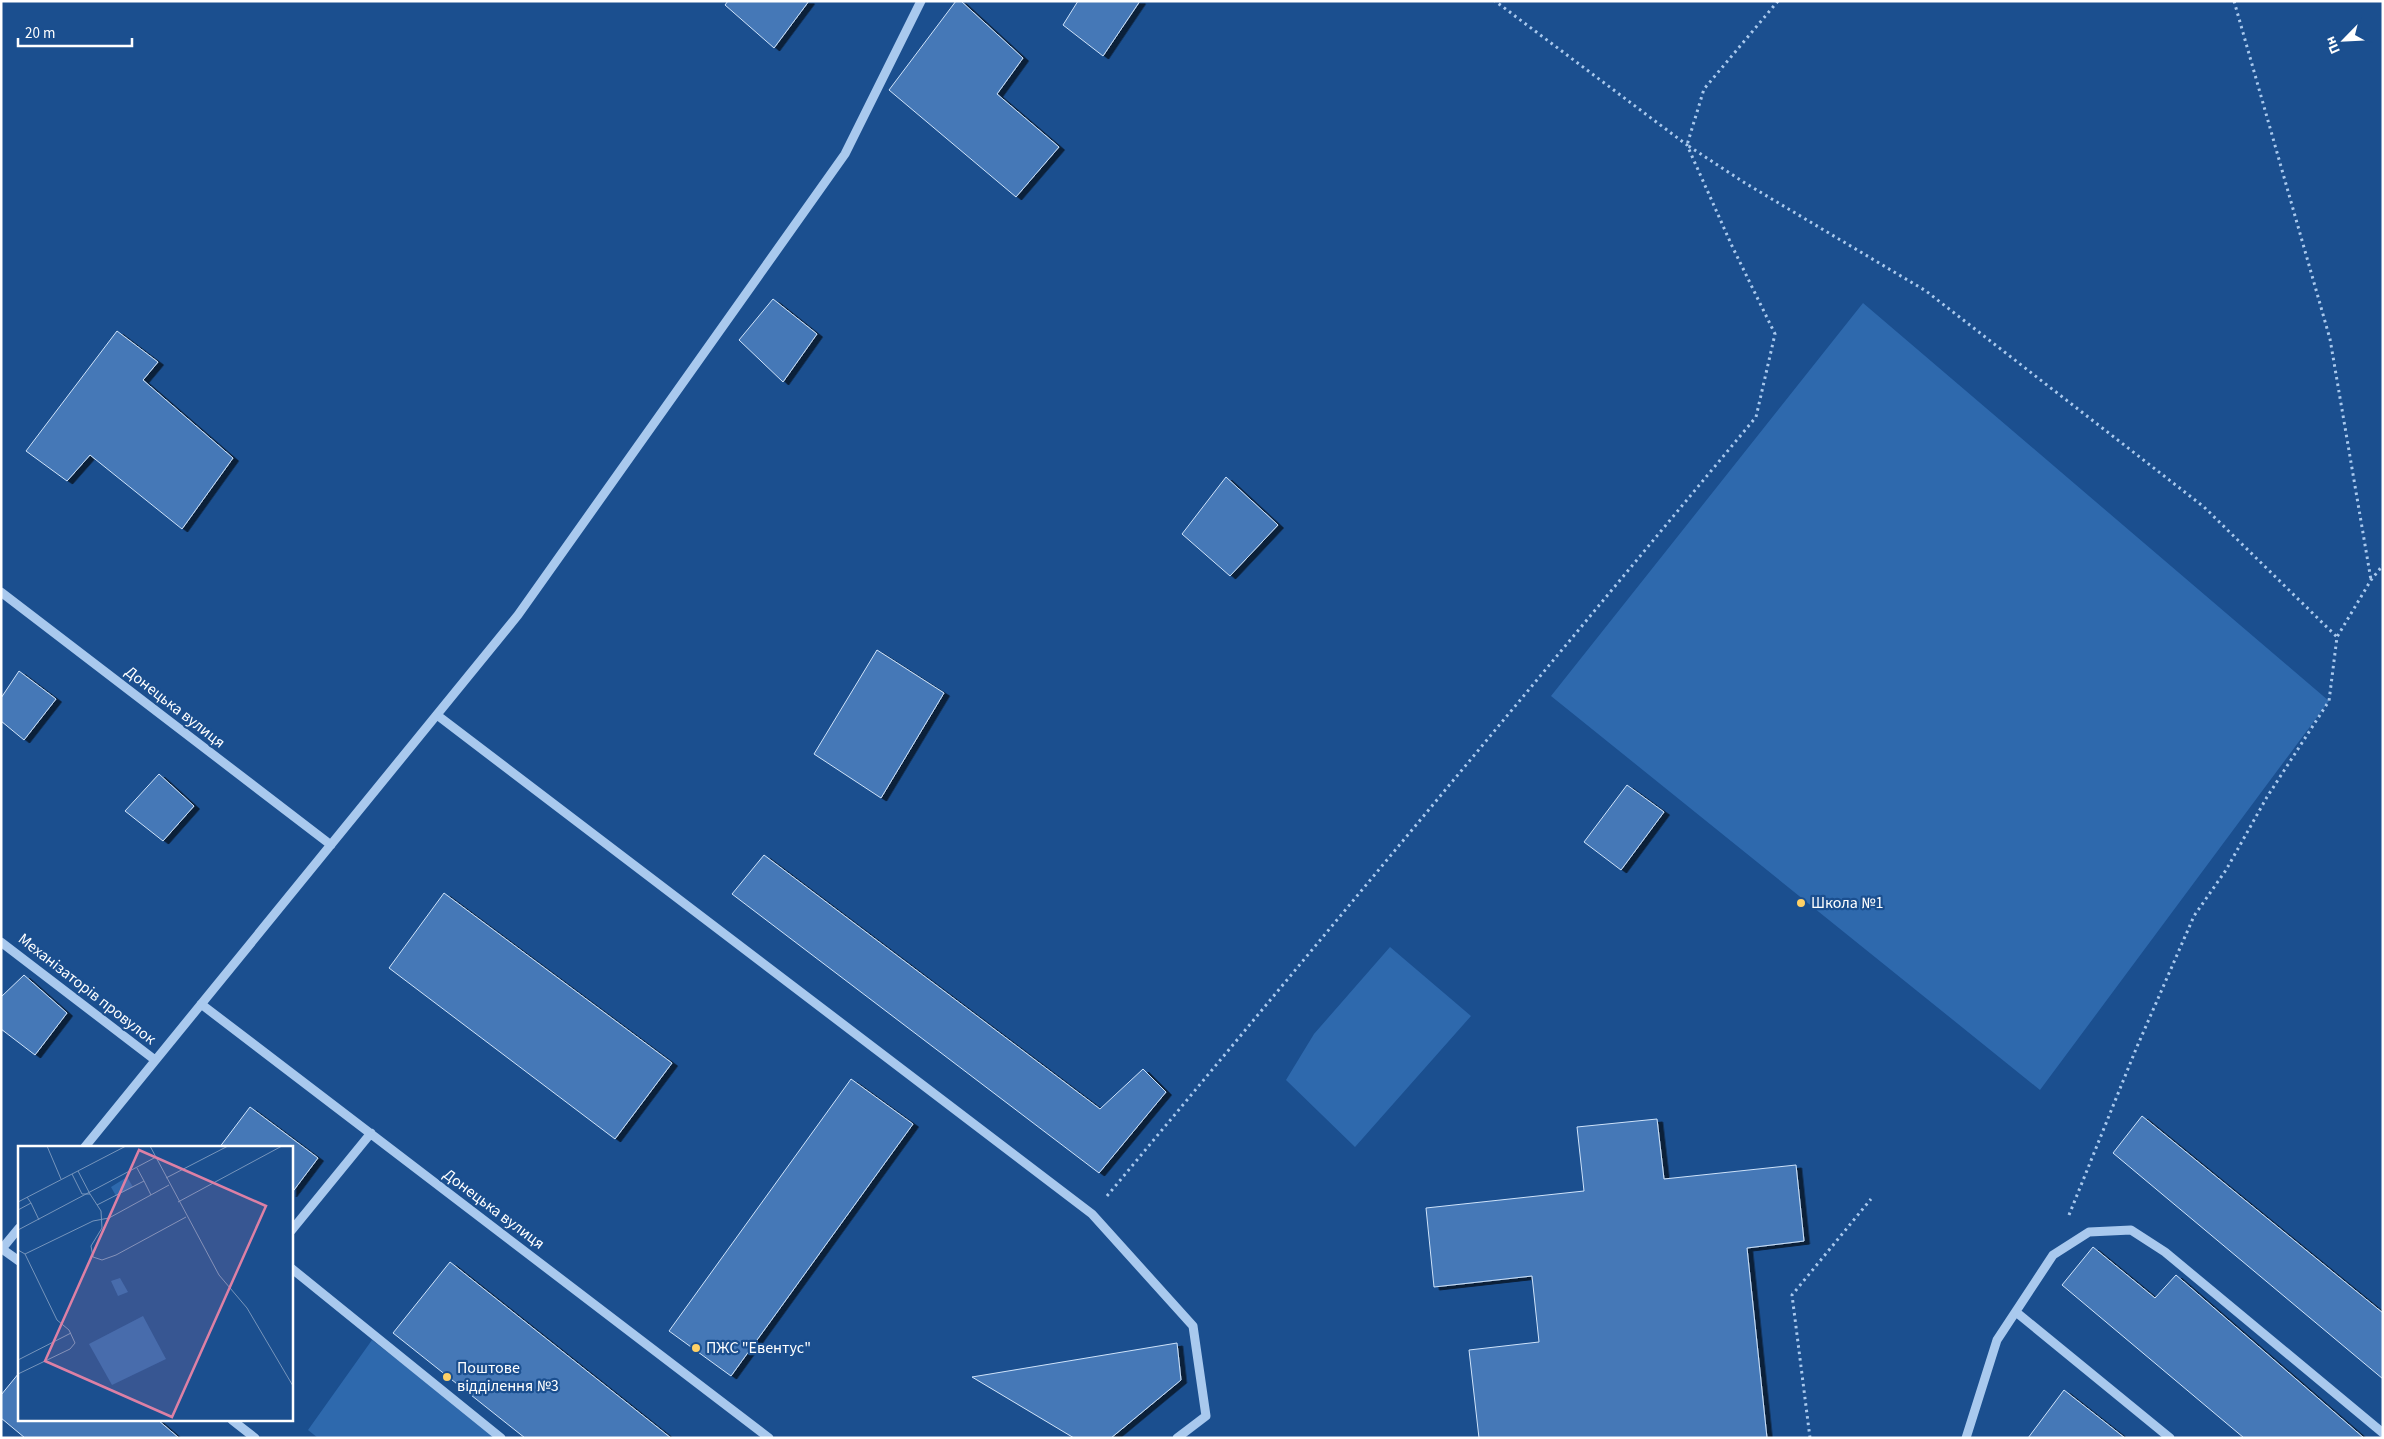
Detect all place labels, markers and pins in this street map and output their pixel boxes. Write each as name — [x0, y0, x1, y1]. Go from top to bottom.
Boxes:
place label: Школа №1 — [1811, 892, 1883, 914]
marker: Школа №1 — [1795, 897, 1807, 909]
place label: ПЖС "Евентус" — [706, 1337, 811, 1359]
marker: ПЖС "Евентус" — [690, 1342, 702, 1354]
place label: Поштове відділення №3 — [457, 1357, 559, 1397]
marker: Поштове відділення №3 — [441, 1371, 453, 1383]

